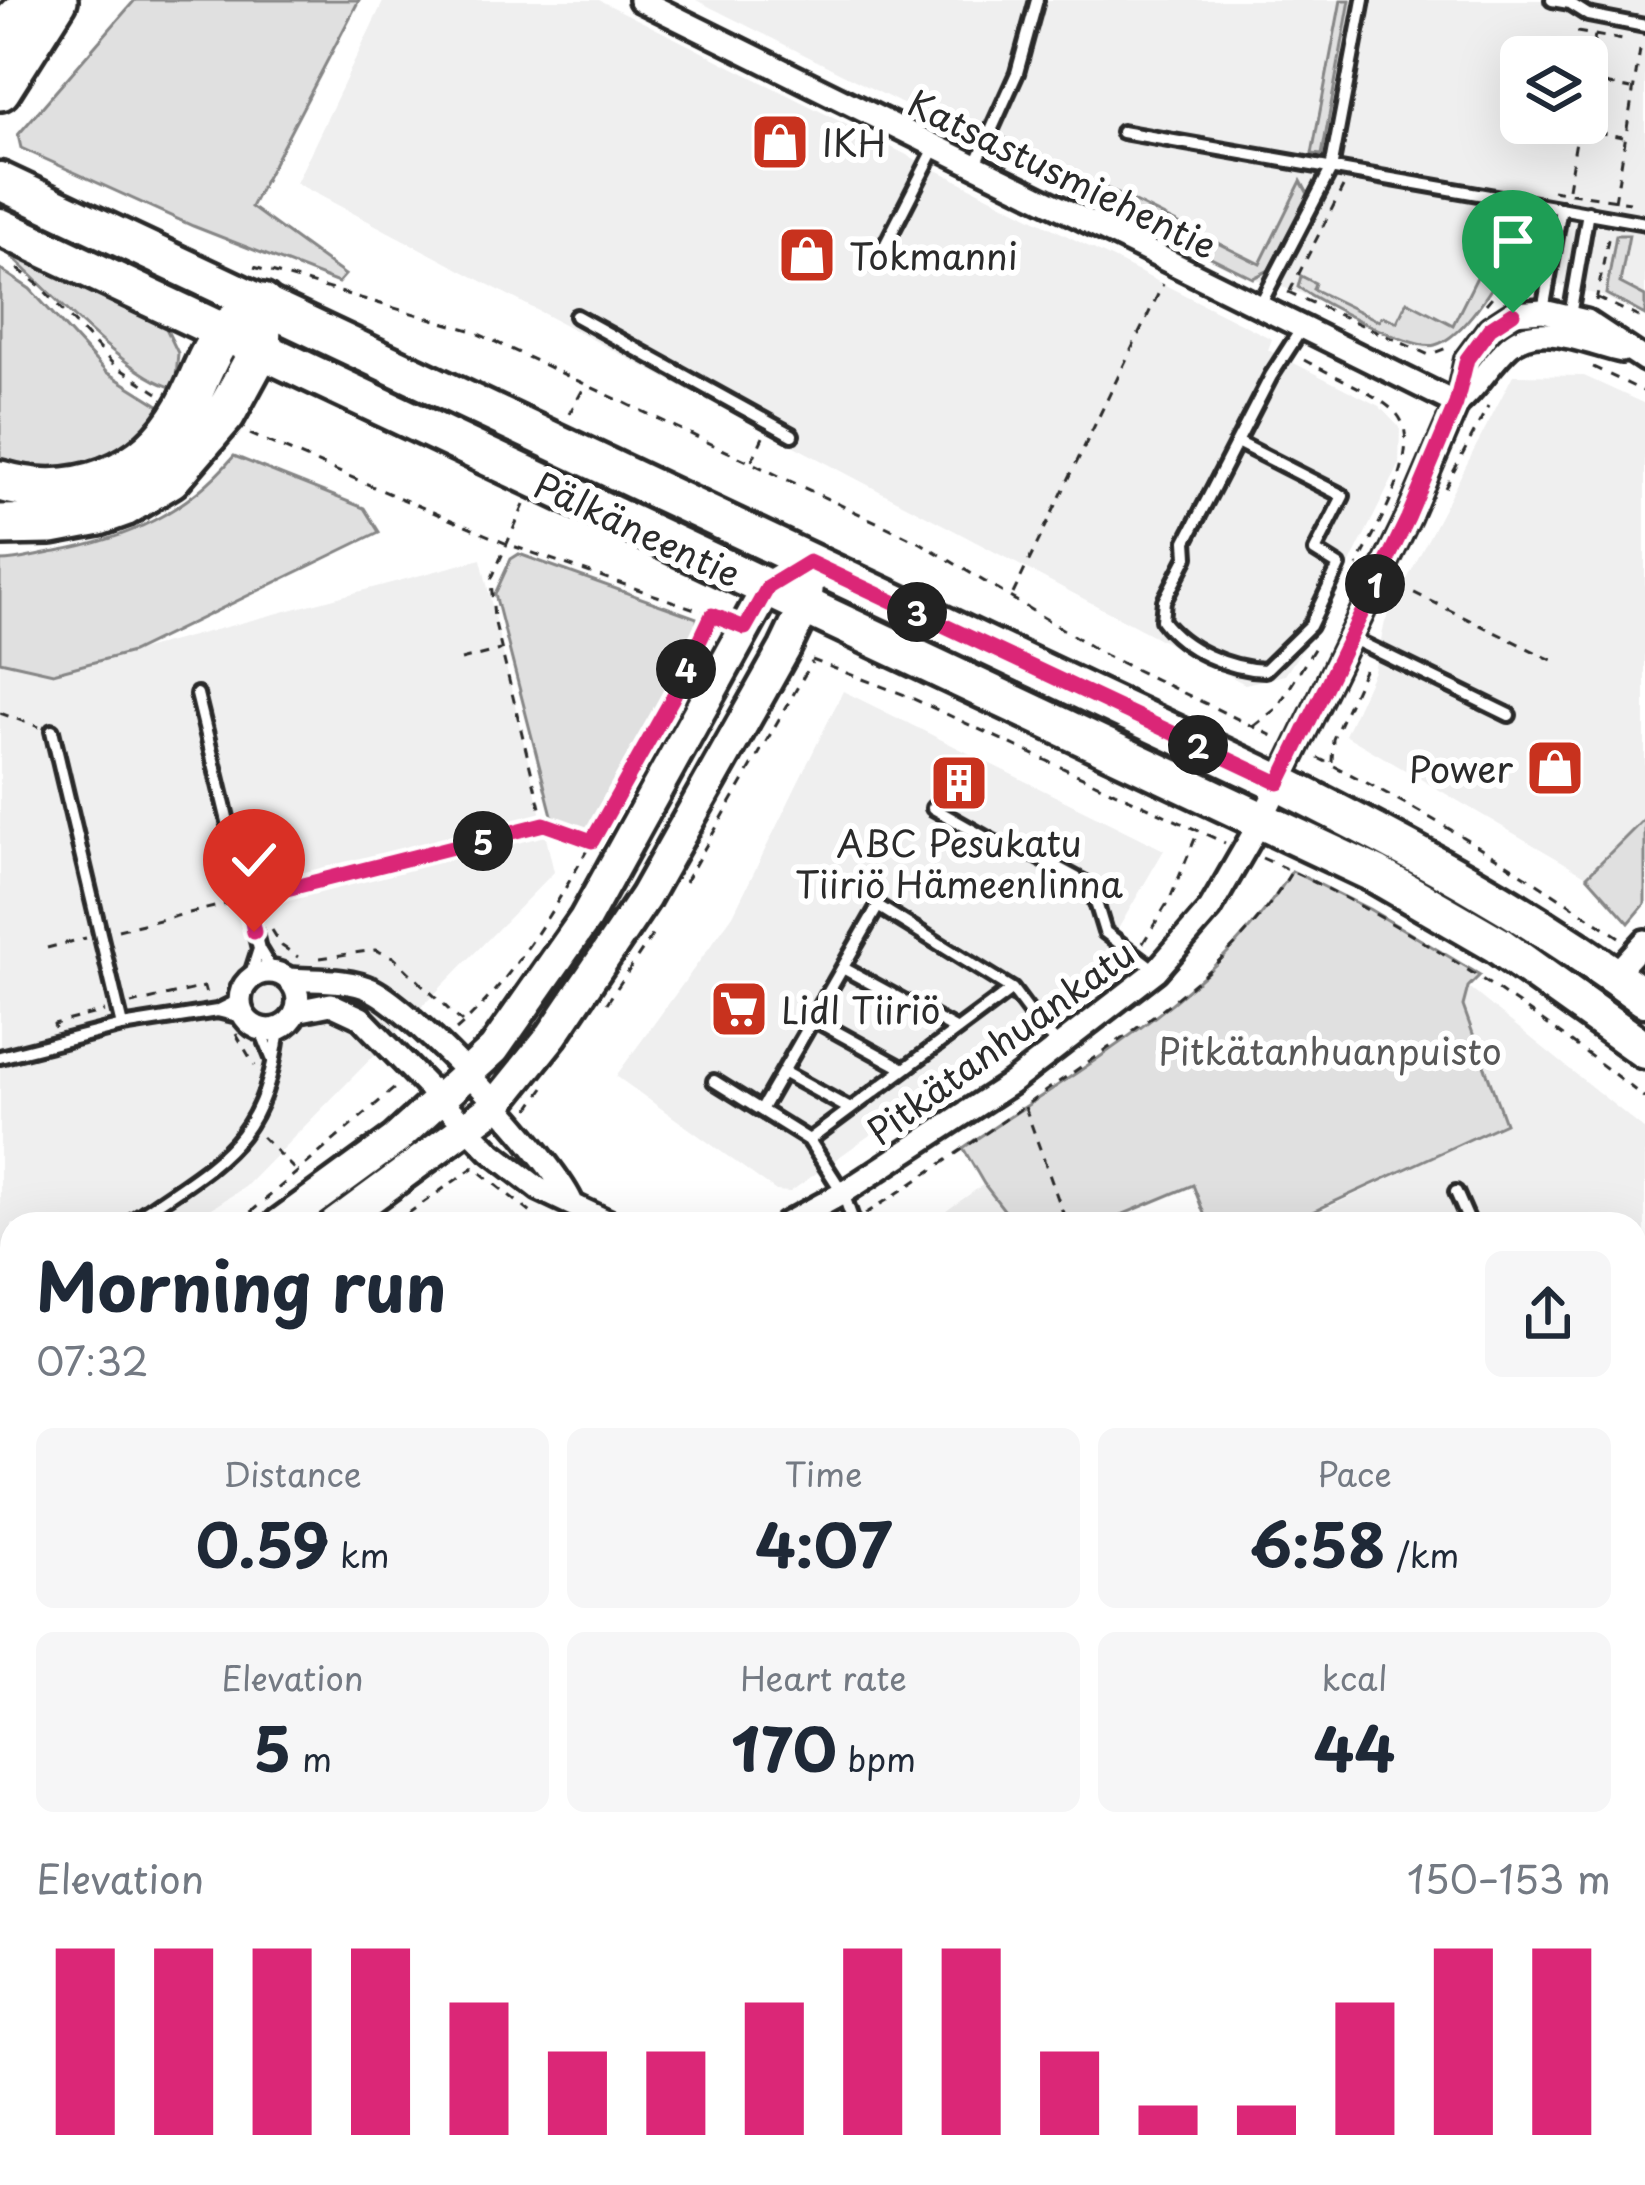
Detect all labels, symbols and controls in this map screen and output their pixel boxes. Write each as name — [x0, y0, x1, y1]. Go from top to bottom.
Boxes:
map controls — [1500, 36, 1608, 144]
button: layers — [1500, 36, 1608, 144]
street label: Katsastusmiehentie — [900, 75, 1226, 271]
shop icon: IKH — [749, 111, 811, 173]
place label: IKH — [822, 115, 886, 169]
pin — [1462, 190, 1564, 313]
icon: arrive — [1480, 208, 1546, 274]
shop icon: Tokmanni — [776, 224, 838, 286]
place label: Tokmanni — [849, 228, 1018, 282]
street label: Pälkäneentie — [526, 457, 750, 599]
pin: 1 — [1345, 554, 1405, 614]
text: 1 — [1367, 559, 1383, 609]
pin: 3 — [887, 582, 947, 642]
text: 3 — [906, 587, 928, 637]
pin: 4 — [656, 639, 716, 699]
text: 4 — [675, 644, 697, 694]
pin: 2 — [1168, 715, 1228, 775]
text: 2 — [1186, 720, 1210, 770]
shop icon: Power — [1524, 737, 1586, 799]
place label: Power — [1409, 741, 1513, 795]
building icon: ABC Pesukatu Tiiriö Hämeenlinna — [928, 752, 990, 814]
pin — [203, 809, 305, 932]
pin: 5 — [453, 811, 513, 871]
place label: ABC Pesukatu Tiiriö Hämeenlinna — [795, 815, 1124, 910]
text: 5 — [472, 816, 494, 866]
icon: check — [221, 827, 287, 893]
street label: Pitkätanhuankatu — [855, 925, 1145, 1157]
supermarket icon: Lidl Tiiriö — [708, 978, 770, 1040]
place label: Lidl Tiiriö — [781, 982, 941, 1036]
park label: Pitkätanhuanpuisto — [1158, 1023, 1502, 1077]
text: Morning run — [36, 1235, 446, 1334]
button: share — [1485, 1251, 1611, 1377]
text: 07:32 — [36, 1330, 149, 1389]
text: Distance — [223, 1448, 362, 1498]
text: Time — [785, 1448, 862, 1498]
text: Pace — [1317, 1448, 1392, 1498]
text: 0.59 — [195, 1498, 329, 1588]
text: 4:07 — [755, 1498, 892, 1588]
text: 6:58 — [1250, 1498, 1385, 1588]
text: km — [329, 1529, 390, 1579]
text: /km — [1385, 1529, 1459, 1579]
text: Elevation — [221, 1652, 364, 1702]
text: Heart rate — [740, 1652, 907, 1702]
text: kcal — [1322, 1652, 1387, 1702]
text: 5 — [253, 1702, 291, 1792]
text: 170 — [731, 1702, 837, 1792]
text: 44 — [1313, 1702, 1396, 1792]
text: m — [291, 1733, 332, 1783]
text: bpm — [837, 1733, 916, 1783]
text: Elevation — [36, 1848, 204, 1907]
text: 150–153 m — [1407, 1848, 1611, 1907]

